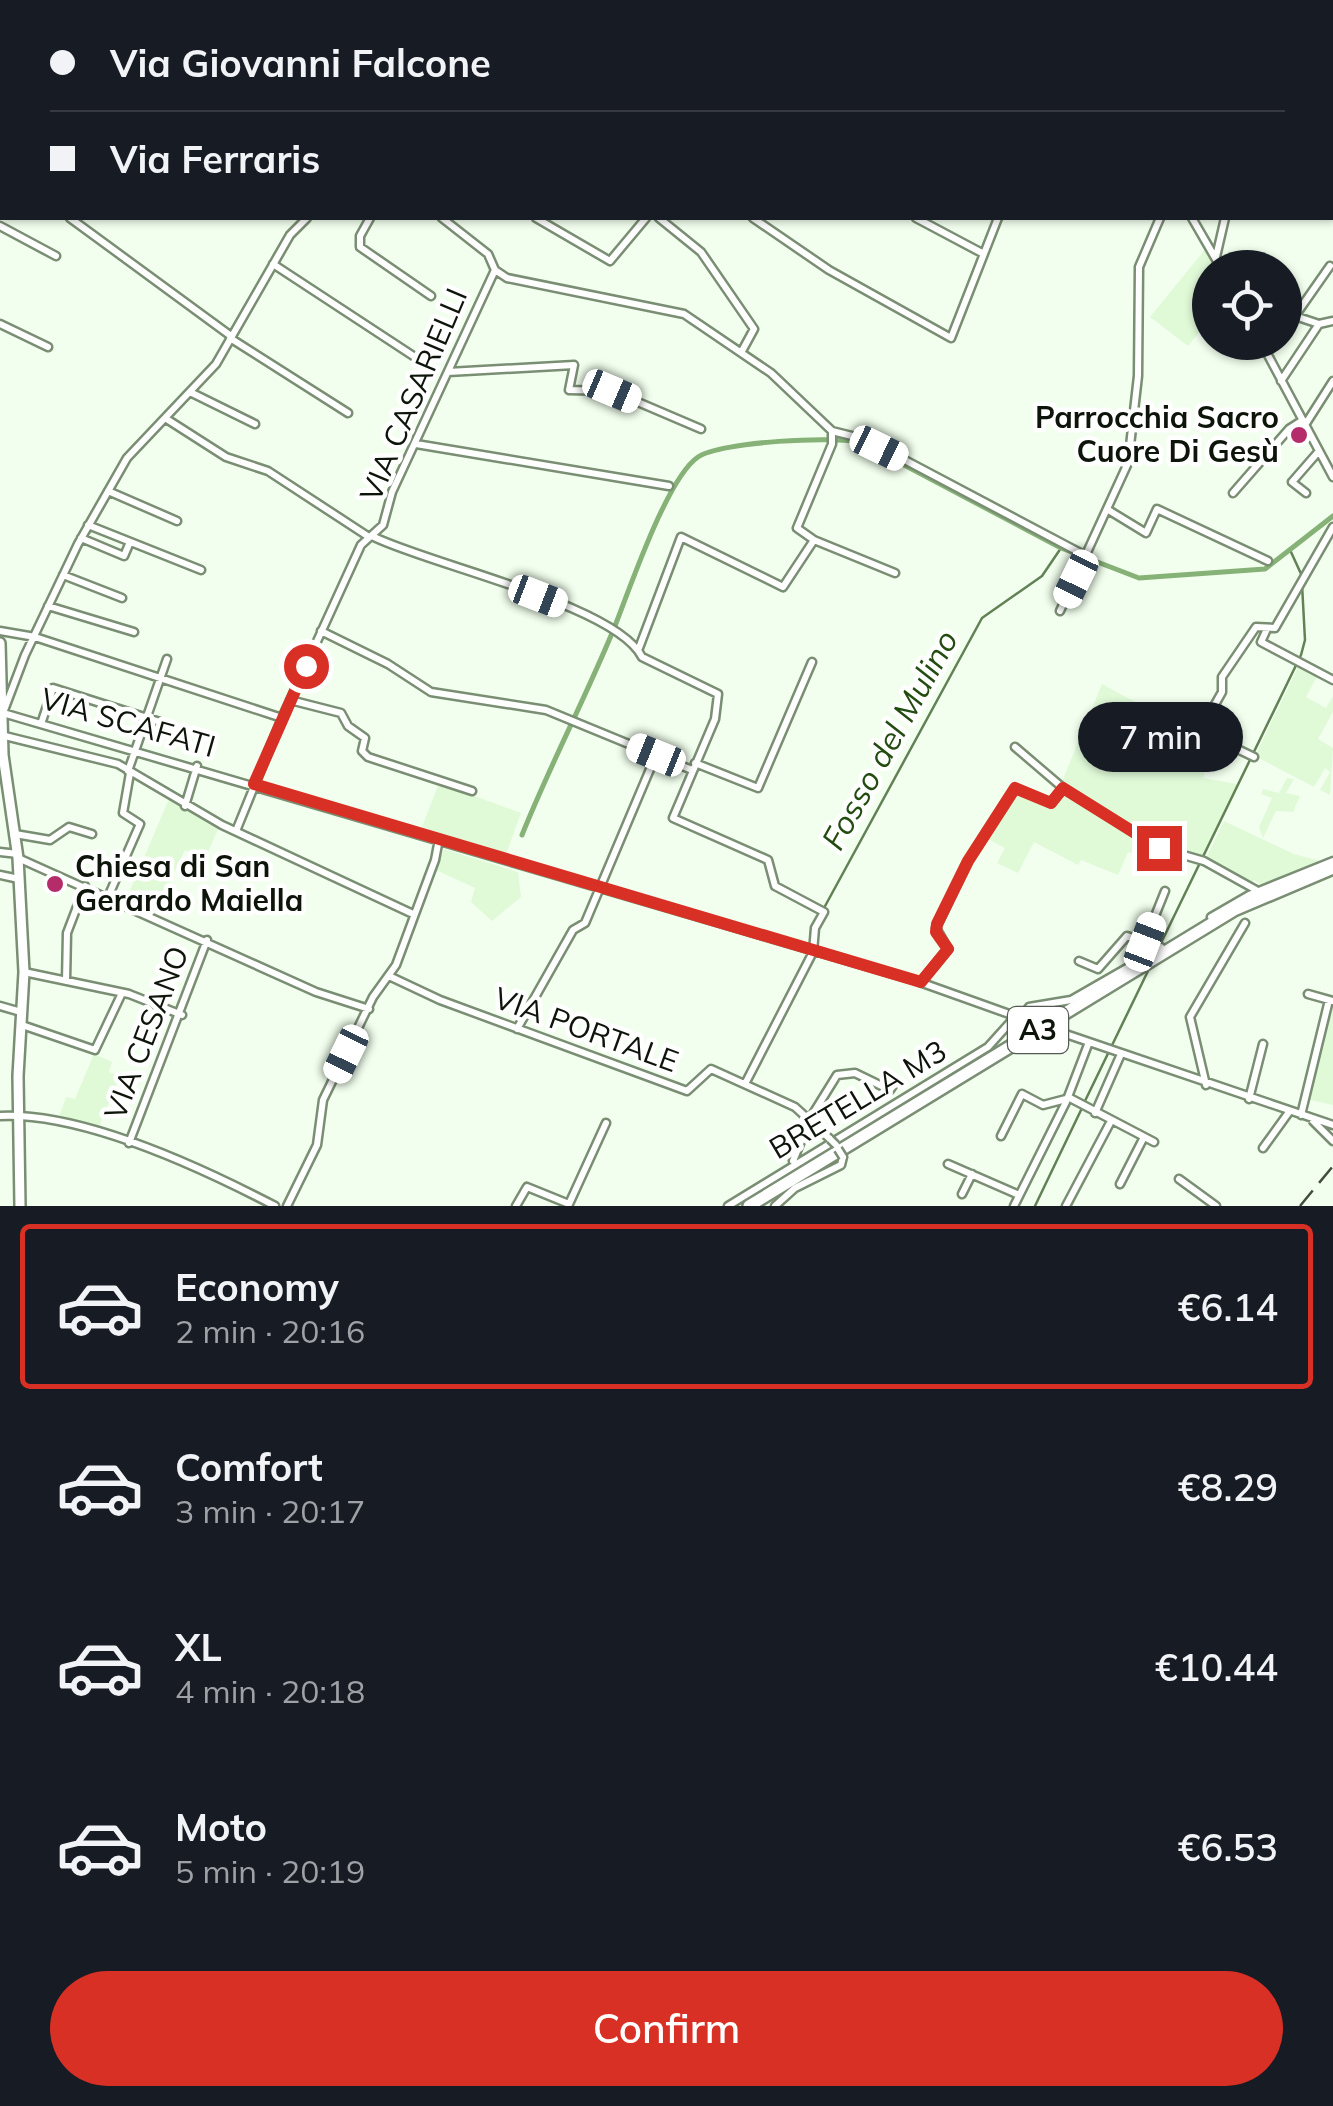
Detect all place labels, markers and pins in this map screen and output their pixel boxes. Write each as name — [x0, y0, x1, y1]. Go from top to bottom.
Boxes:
place label: Parrocchia Sacro Cuore Di Gesù — [1035, 398, 1279, 470]
marker: Parrocchia Sacro Cuore Di Gesù — [1288, 424, 1310, 446]
place label: Chiesa di San Gerardo Maiella — [75, 847, 303, 919]
marker: Chiesa di San Gerardo Maiella — [44, 873, 66, 895]

